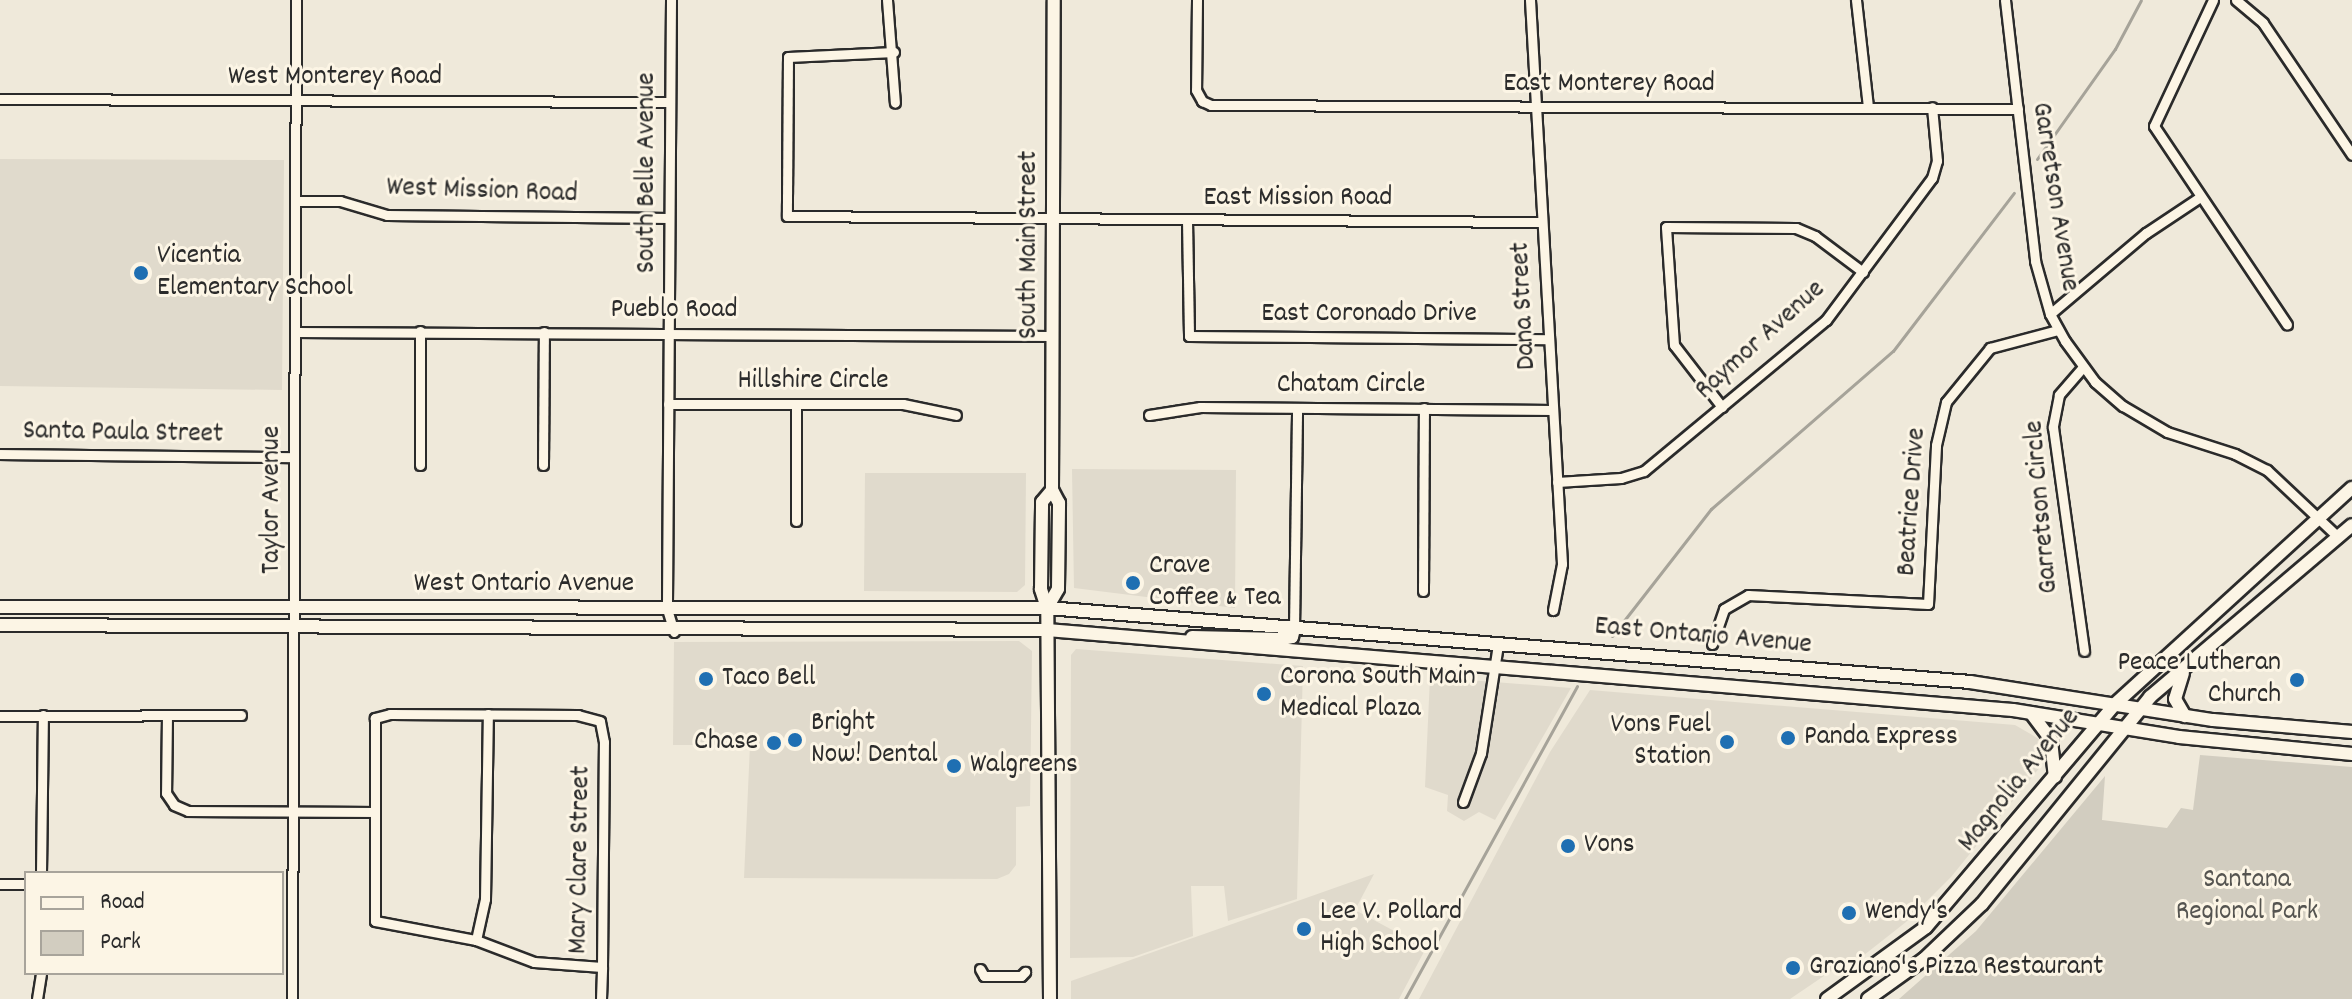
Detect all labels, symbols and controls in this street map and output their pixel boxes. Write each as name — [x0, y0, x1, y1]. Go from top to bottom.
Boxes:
street label: West Monterey Road — [228, 61, 442, 95]
street label: East Monterey Road — [1503, 68, 1715, 102]
street label: South Belle Avenue — [631, 73, 665, 273]
street label: Garretson Avenue — [2022, 100, 2086, 294]
street label: South Main Street — [1013, 151, 1047, 339]
street label: West Mission Road — [386, 172, 578, 212]
street label: East Mission Road — [1204, 182, 1392, 216]
place label: Vicentia Elementary School — [157, 240, 353, 306]
street label: Dana Street — [1505, 241, 1545, 371]
marker: Vicentia Elementary School — [132, 264, 150, 282]
street label: Raymor Avenue — [1689, 274, 1833, 408]
street label: Pueblo Road — [610, 294, 738, 328]
street label: East Coronado Drive — [1261, 298, 1477, 332]
street label: Hillshire Circle — [737, 365, 889, 399]
street label: Chatam Circle — [1277, 369, 1425, 403]
street label: Santa Paula Street — [22, 415, 224, 453]
street label: Garretson Circle — [2019, 419, 2067, 595]
street label: Taylor Avenue — [256, 426, 290, 574]
street label: Beatrice Drive — [1891, 427, 1935, 577]
place label: Crave Coffee & Tea — [1149, 550, 1281, 616]
street label: West Ontario Avenue — [414, 568, 634, 602]
marker: Crave Coffee & Tea — [1124, 574, 1142, 592]
street label: East Ontario Avenue — [1593, 611, 1813, 663]
place label: Peace Lutheran Church — [2117, 647, 2281, 713]
place label: Corona South Main Medical Plaza — [1280, 661, 1476, 727]
place label: Taco Bell — [722, 662, 815, 696]
marker: Taco Bell — [697, 670, 715, 688]
marker: Peace Lutheran Church — [2288, 671, 2306, 689]
marker: Corona South Main Medical Plaza — [1255, 685, 1273, 703]
street label: Magnolia Avenue — [1952, 702, 2088, 860]
place label: Bright Now! Dental — [811, 707, 938, 773]
place label: Vons Fuel Station — [1610, 709, 1711, 775]
place label: Panda Express — [1804, 721, 1958, 755]
place label: Chase — [694, 726, 758, 760]
marker: Panda Express — [1779, 729, 1797, 747]
marker: Bright Now! Dental — [786, 731, 804, 749]
marker: Vons Fuel Station — [1718, 733, 1736, 751]
marker: Chase — [765, 734, 783, 752]
place label: Walgreens — [970, 749, 1078, 783]
marker: Walgreens — [945, 757, 963, 775]
street label: Mary Clare Street — [563, 765, 599, 955]
place label: Vons — [1584, 829, 1635, 863]
marker: Vons — [1559, 837, 1577, 855]
park label: Santana Regional Park — [2176, 864, 2318, 930]
legend — [24, 871, 284, 975]
text: Road — [100, 886, 145, 920]
place label: Lee V. Pollard High School — [1320, 896, 1462, 962]
place label: Wendy's — [1865, 896, 1948, 930]
marker: Wendy's — [1840, 904, 1858, 922]
marker: Lee V. Pollard High School — [1295, 920, 1313, 938]
text: Park — [100, 926, 141, 960]
place label: Graziano's Pizza Restaurant — [1809, 951, 2103, 985]
marker: Graziano's Pizza Restaurant — [1784, 959, 1802, 977]

